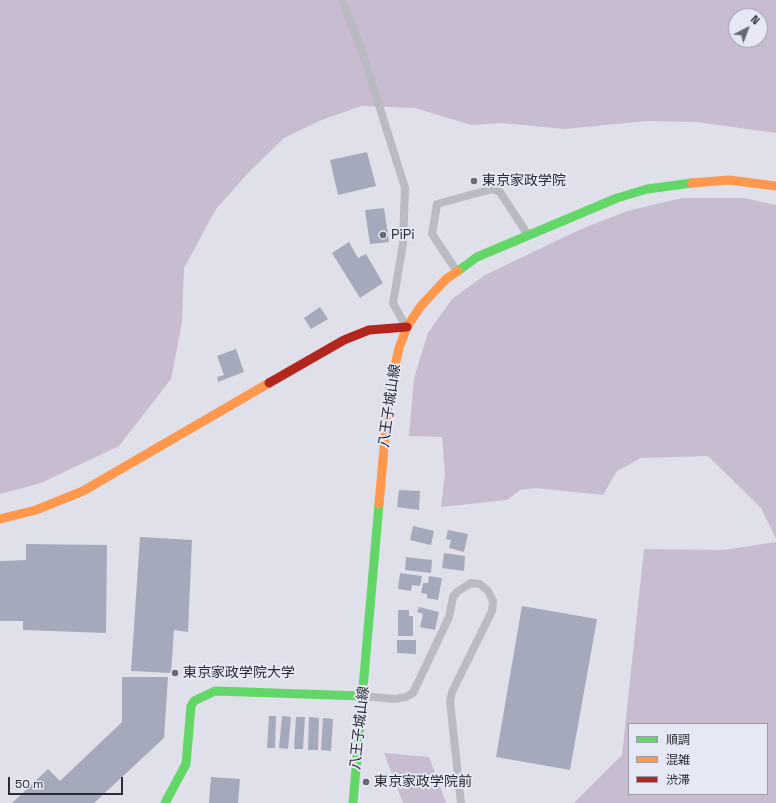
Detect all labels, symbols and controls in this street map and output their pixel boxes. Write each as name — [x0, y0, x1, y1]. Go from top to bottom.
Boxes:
north arrow — [728, 8, 768, 48]
text: N — [748, 12, 763, 27]
place label: 東京家政学院 — [482, 173, 566, 189]
marker: 東京家政学院 — [469, 176, 479, 186]
place label: PiPi — [391, 227, 415, 243]
marker: PiPi — [378, 230, 388, 240]
street label: 八王子城山線 — [376, 363, 404, 449]
place label: 東京家政学院大学 — [183, 665, 295, 681]
marker: 東京家政学院大学 — [170, 668, 180, 678]
street label: 八王子城山線 — [347, 685, 373, 771]
legend — [628, 723, 768, 795]
text: 順調 — [666, 732, 690, 748]
text: 混雑 — [666, 752, 690, 768]
scale bar — [10, 769, 125, 795]
text: 渋滞 — [666, 772, 690, 788]
place label: 東京家政学院前 — [374, 774, 472, 790]
text: 50 m — [15, 776, 43, 792]
marker: 東京家政学院前 — [361, 777, 371, 787]

